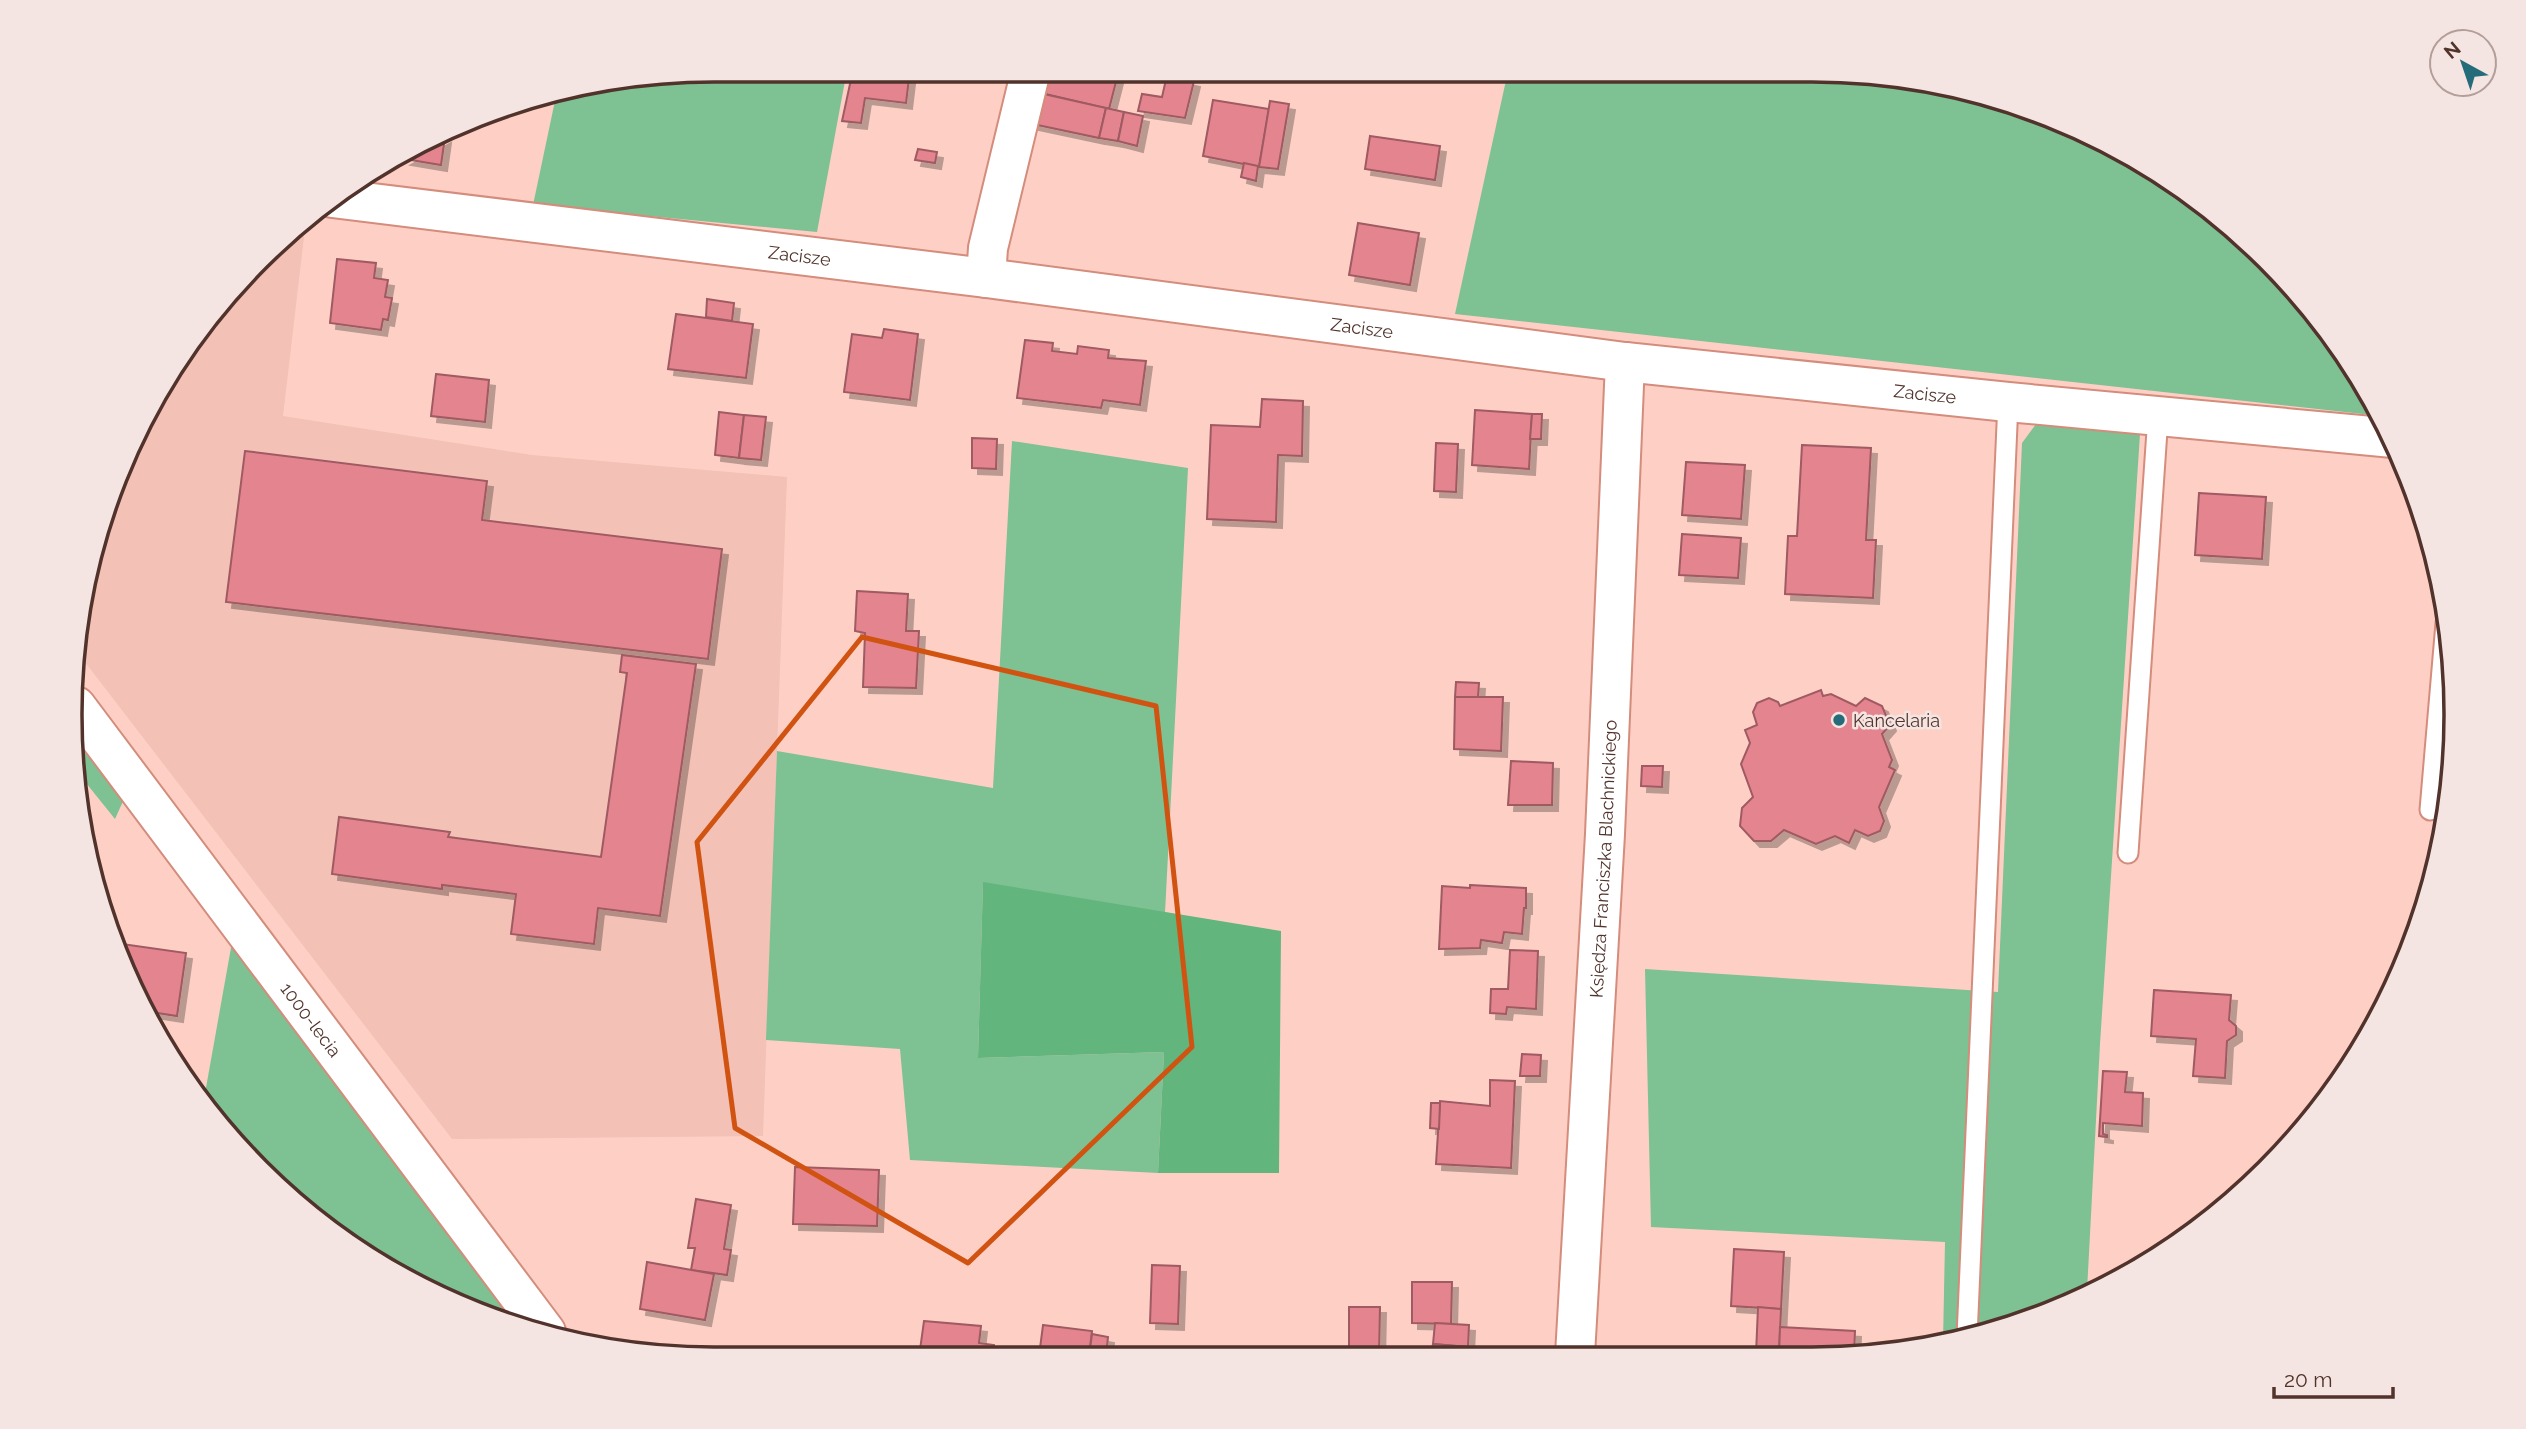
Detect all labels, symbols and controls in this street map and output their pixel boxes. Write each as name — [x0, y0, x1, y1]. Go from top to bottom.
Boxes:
north arrow — [2428, 28, 2498, 98]
text: N — [2439, 37, 2465, 63]
street label: Zacisze — [767, 241, 832, 269]
street label: Zacisze — [1329, 313, 1395, 342]
street label: Zacisze — [1893, 380, 1958, 407]
place label: Kancelaria — [1853, 710, 1940, 731]
marker: Kancelaria — [1831, 712, 1847, 728]
street label: Księdza Franciszka Blachnickiego — [1585, 719, 1620, 998]
street label: 1000-lecia — [277, 978, 346, 1061]
scale bar — [2274, 1356, 2393, 1400]
text: 20 m — [2284, 1367, 2332, 1392]

